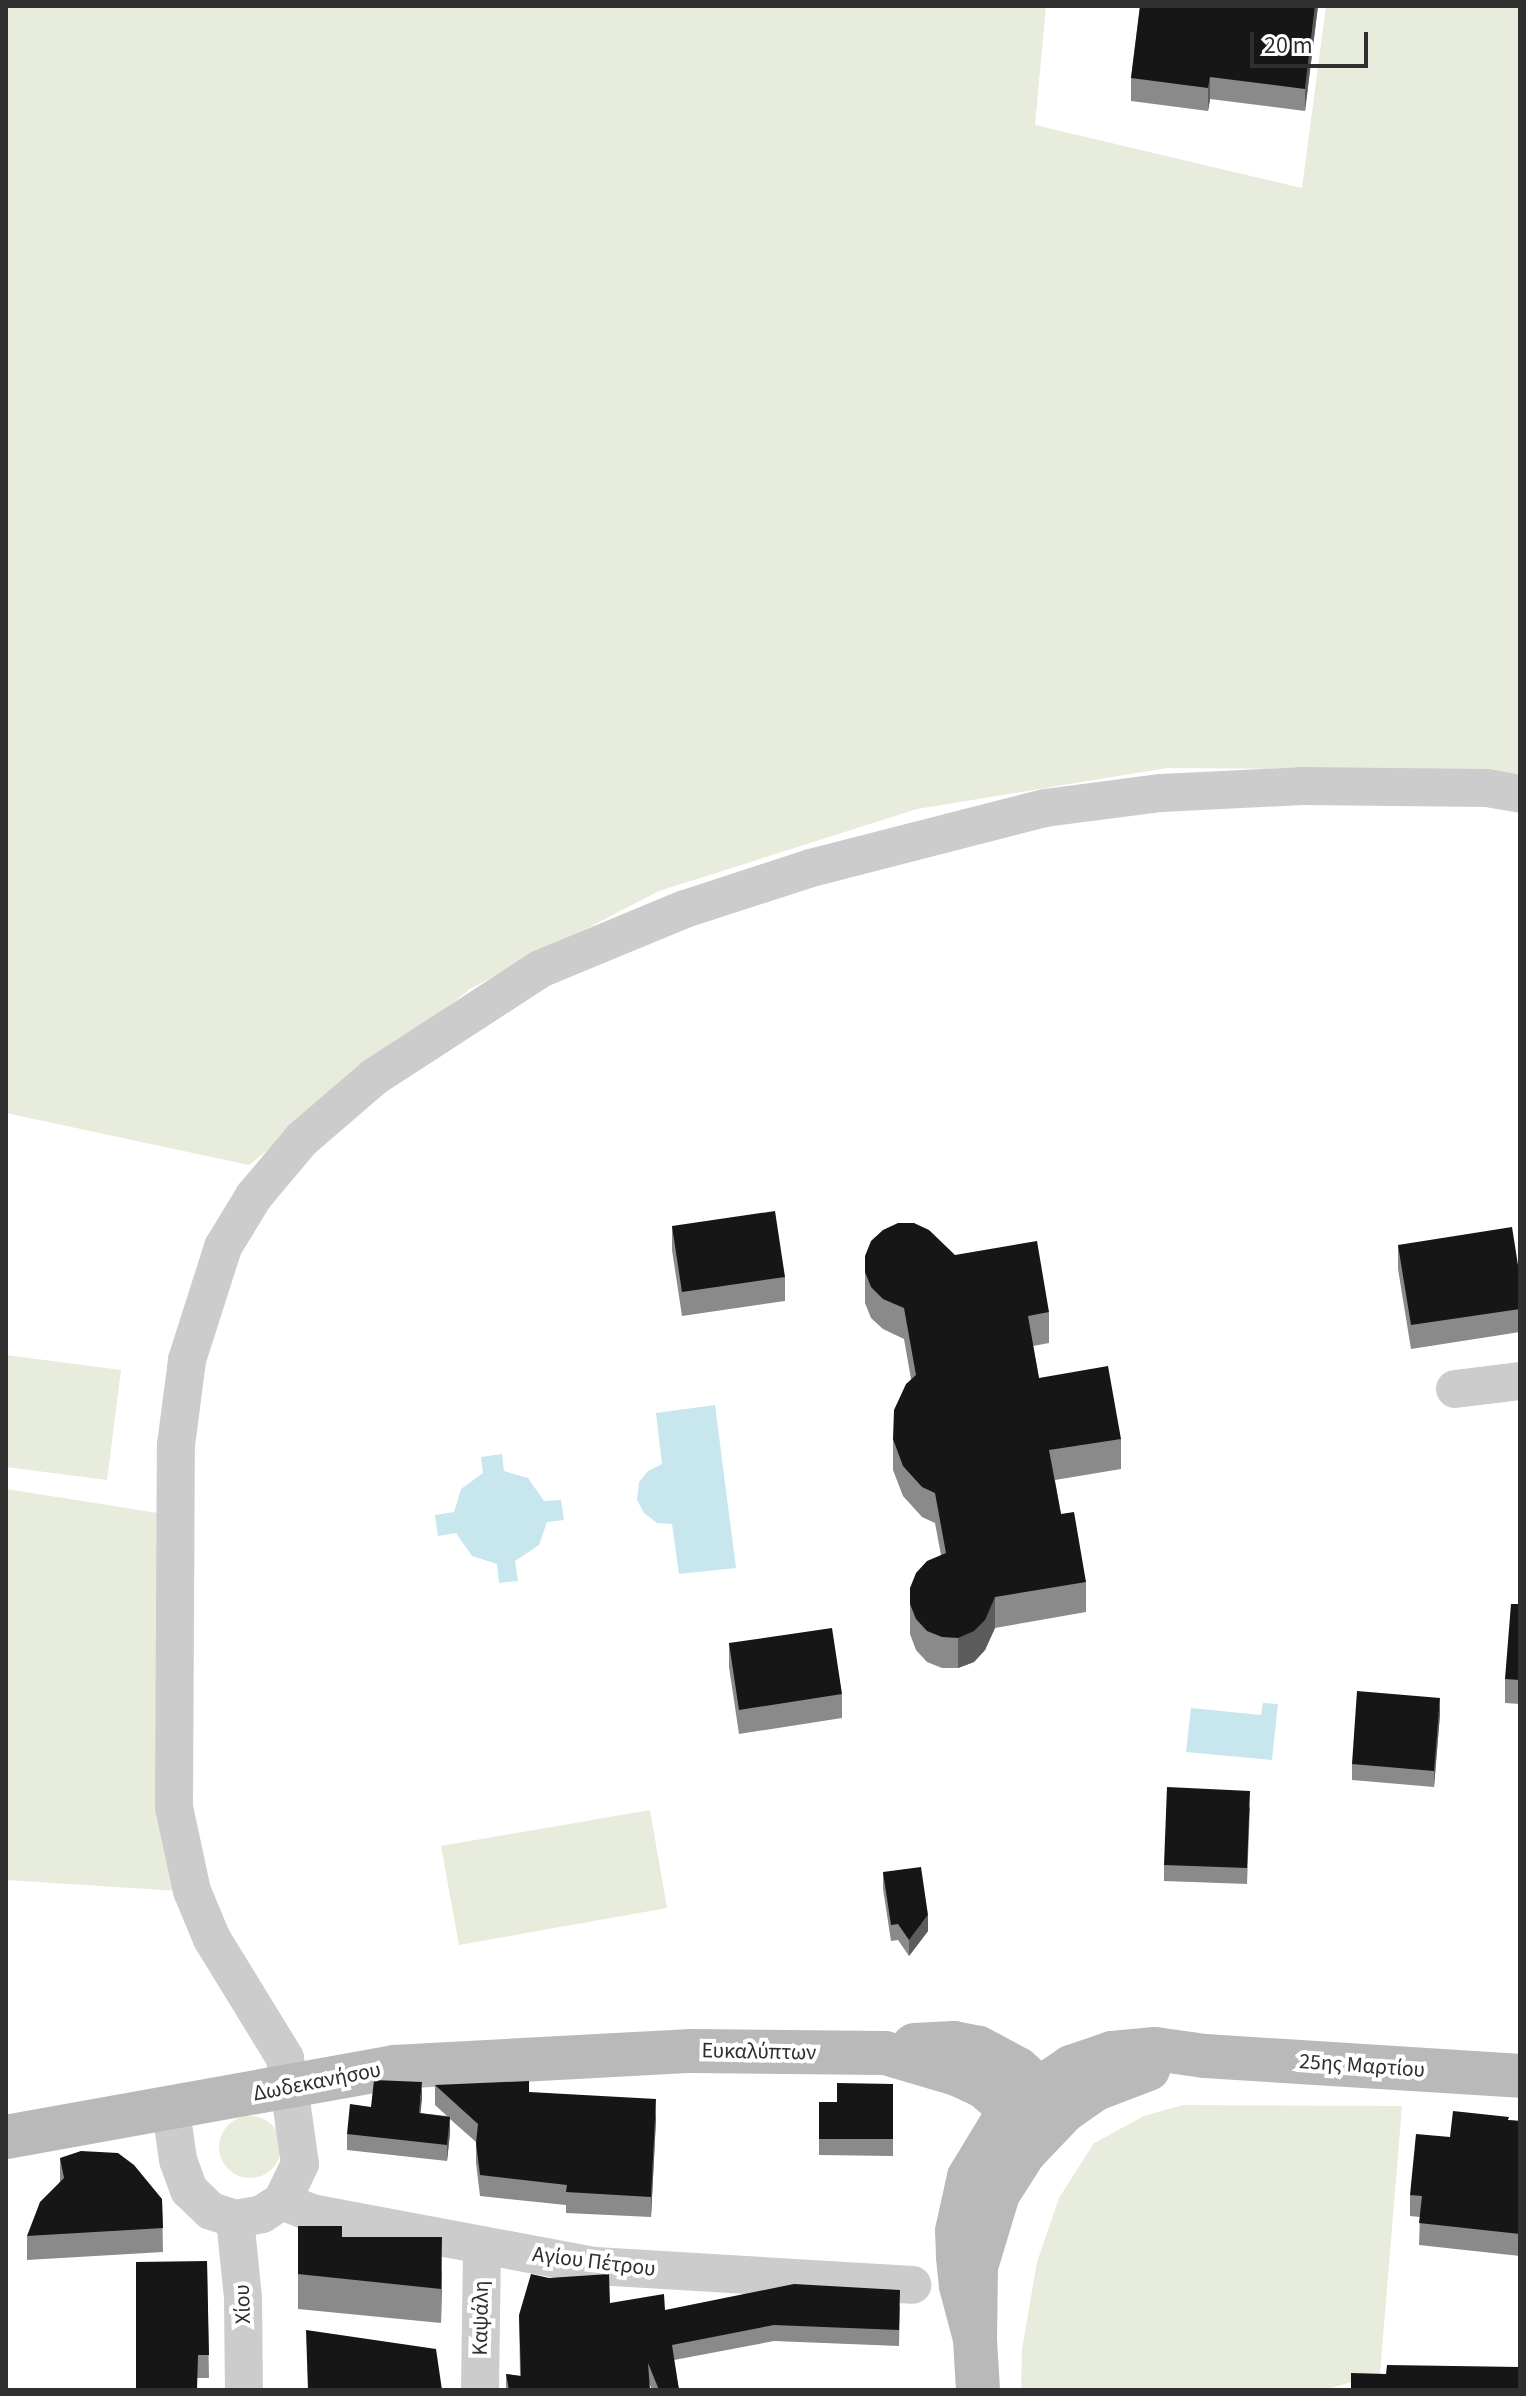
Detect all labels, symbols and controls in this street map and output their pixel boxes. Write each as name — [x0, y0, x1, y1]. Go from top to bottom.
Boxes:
scale bar — [1254, 16, 1372, 66]
text: 20 m — [1264, 28, 1313, 63]
street label: Ευκαλύπτων — [701, 2038, 817, 2066]
street label: 25ης Μαρτίου — [1298, 2048, 1426, 2084]
street label: Δωδεκανήσου — [251, 2057, 383, 2107]
street label: Αγίου Πέτρου — [531, 2241, 657, 2283]
street label: Καψάλη — [467, 2280, 495, 2356]
street label: Χίου — [229, 2284, 257, 2324]

